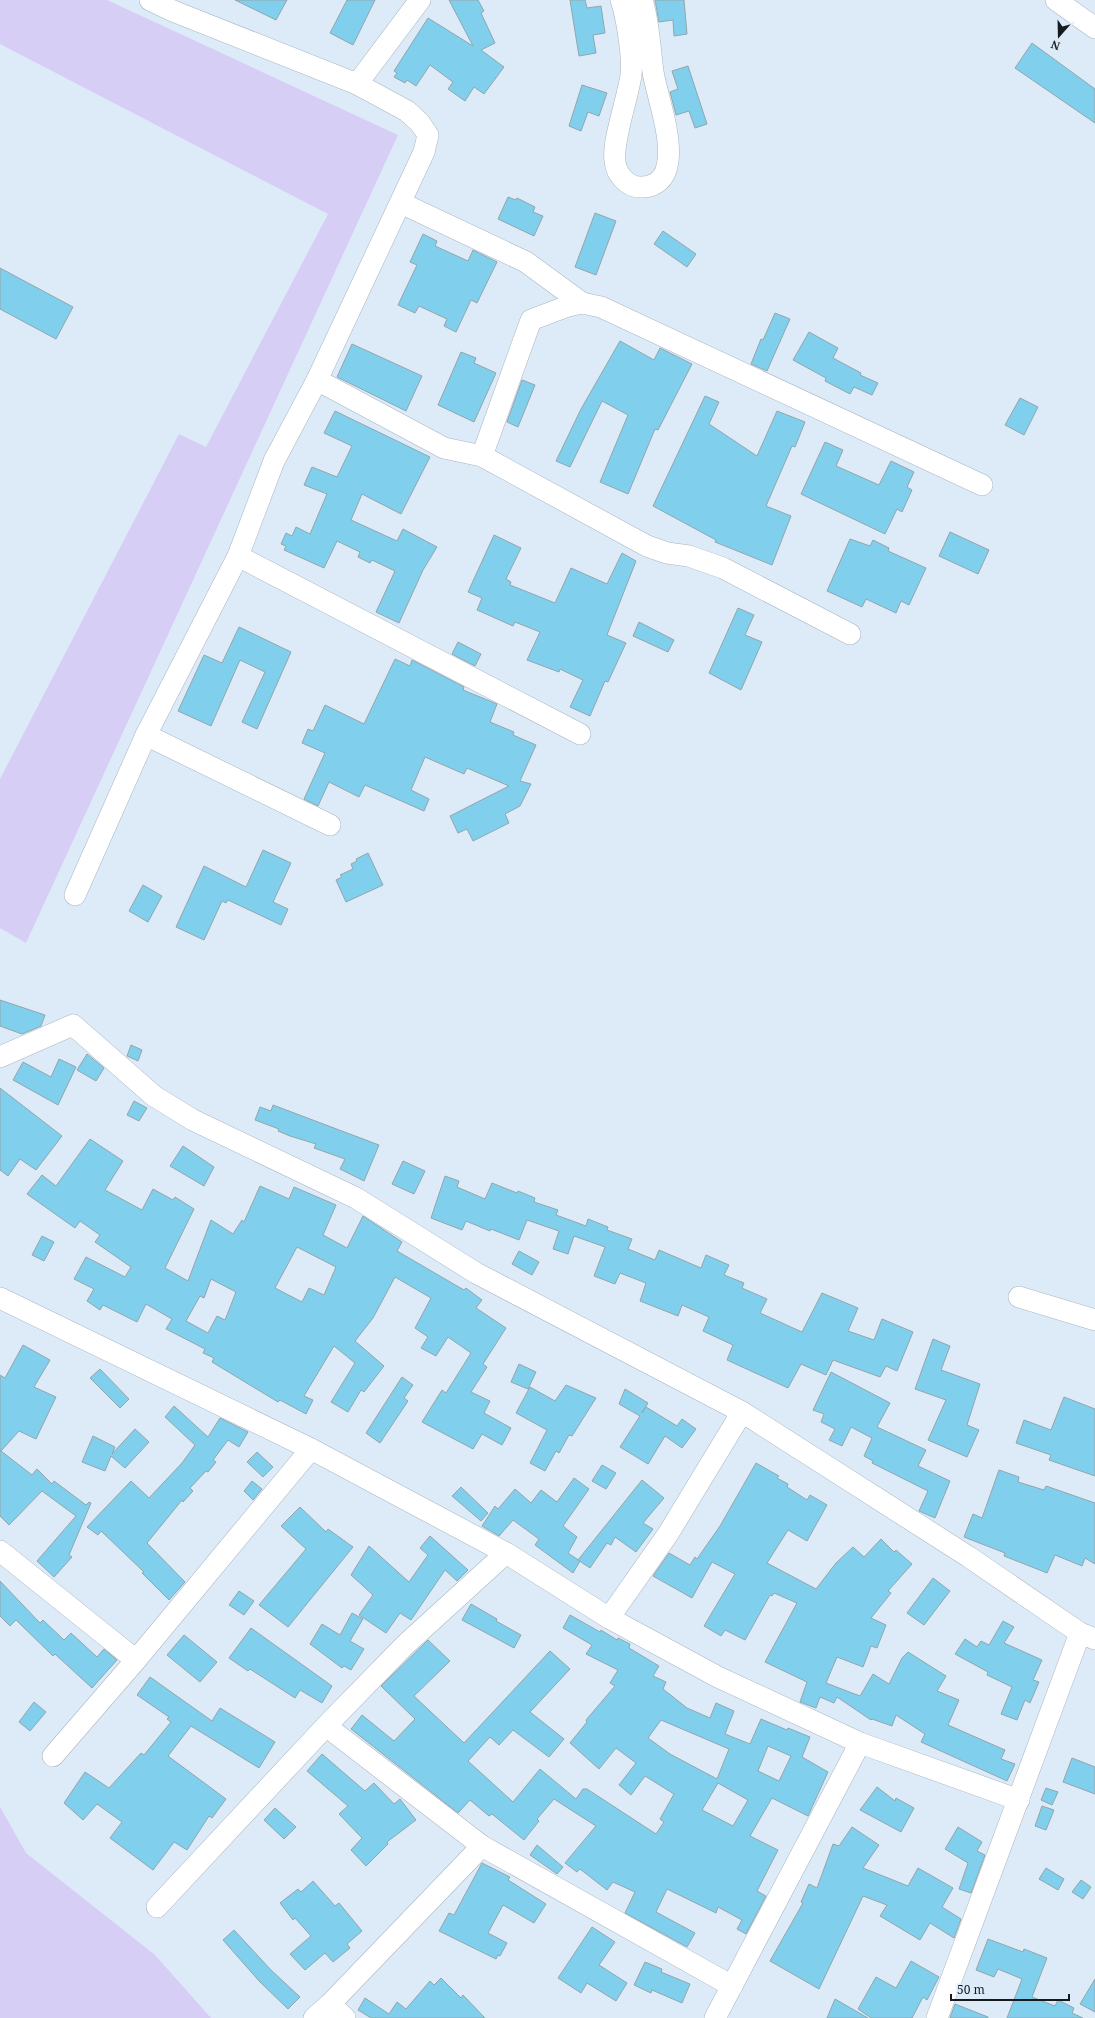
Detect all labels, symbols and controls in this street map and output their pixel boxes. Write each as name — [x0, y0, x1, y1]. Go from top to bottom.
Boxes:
north arrow — [1039, 16, 1079, 56]
text: N — [1048, 37, 1062, 54]
scale bar — [951, 1976, 1069, 2002]
text: 50 m — [957, 1981, 985, 1998]

